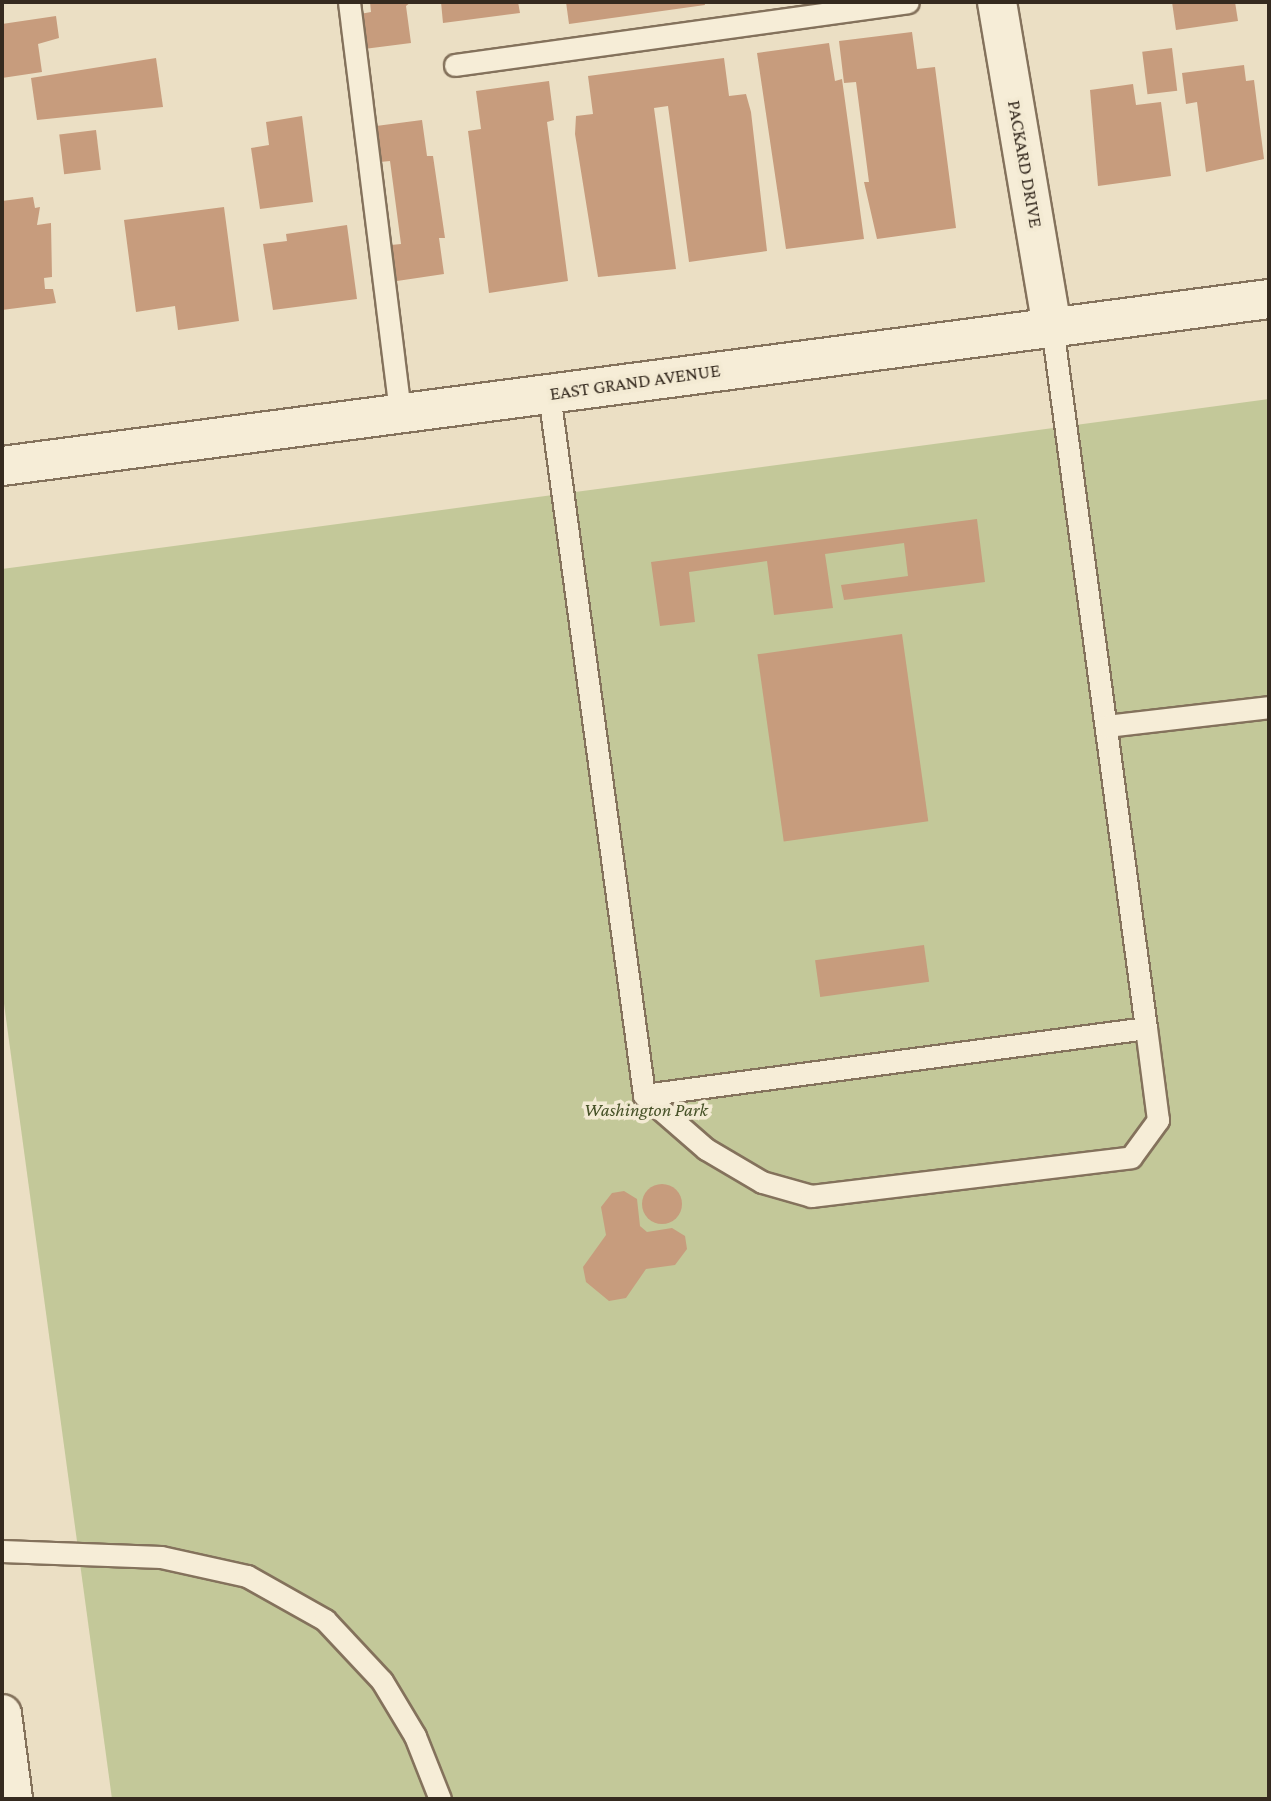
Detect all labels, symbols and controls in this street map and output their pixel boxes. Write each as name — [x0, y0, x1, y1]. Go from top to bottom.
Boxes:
street label: PACKARD DRIVE — [1003, 99, 1047, 229]
street label: EAST GRAND AVENUE — [548, 359, 722, 405]
park label: Washington Park — [584, 1099, 708, 1121]

